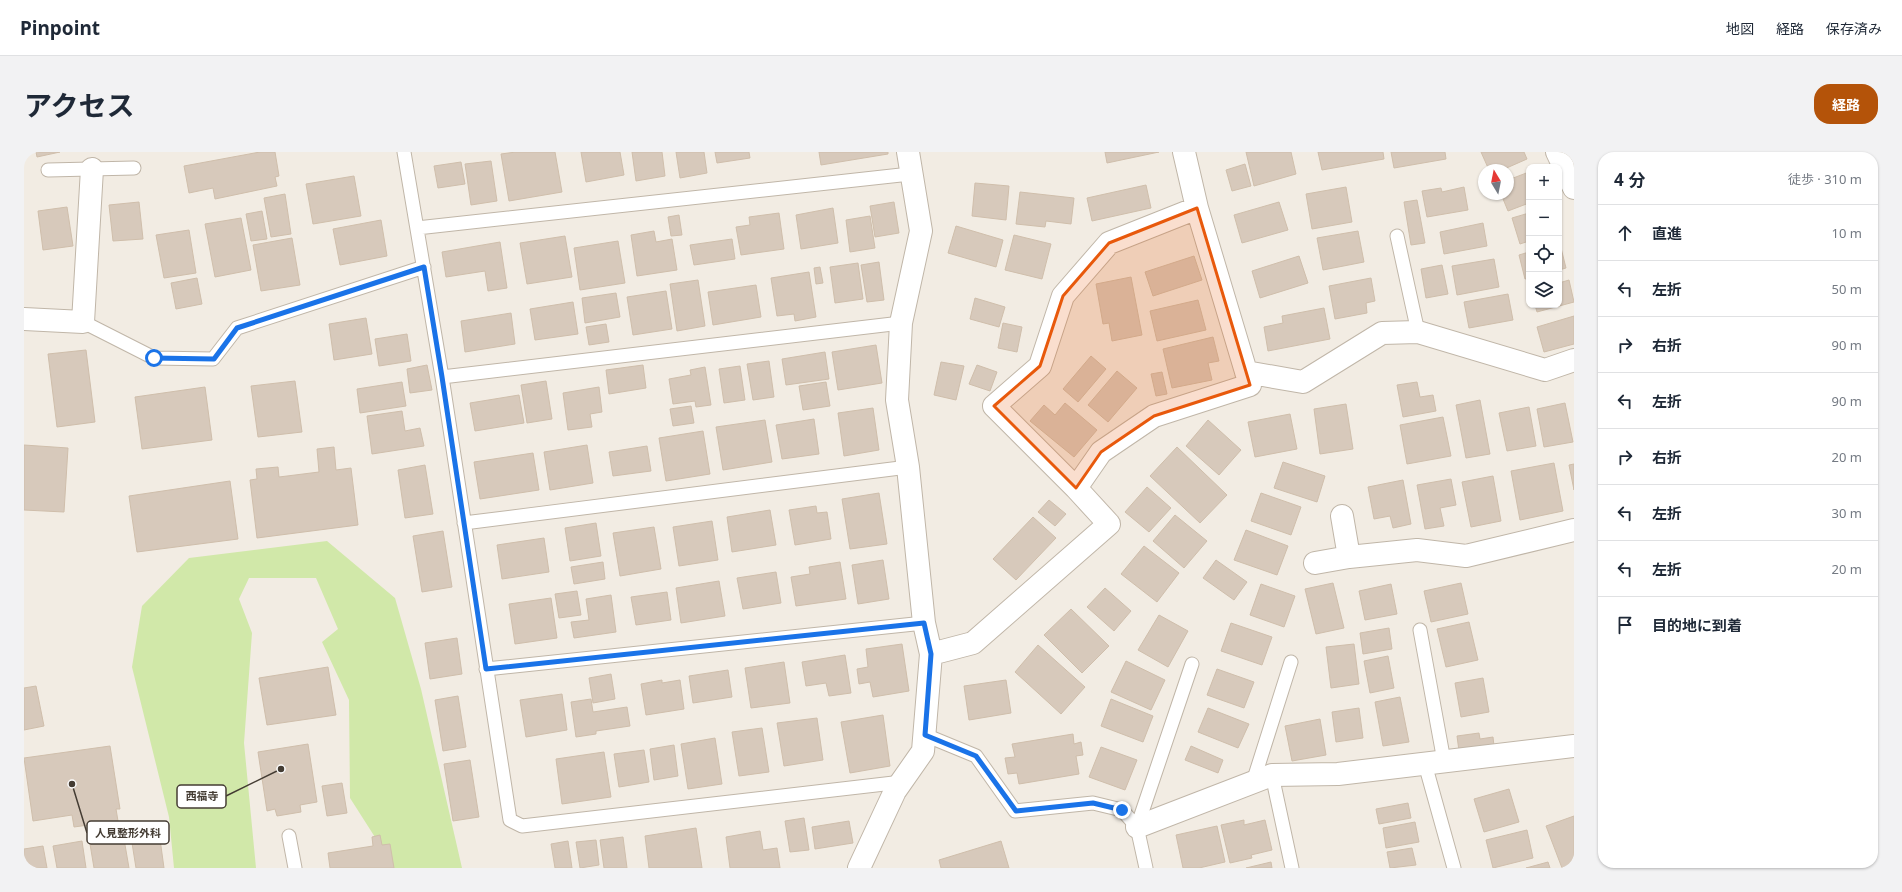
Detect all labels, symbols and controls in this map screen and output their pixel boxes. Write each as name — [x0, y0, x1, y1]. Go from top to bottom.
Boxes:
text: Pinpoint — [20, 15, 100, 41]
text: 地図 — [1726, 19, 1754, 38]
text: 経路 — [1776, 19, 1804, 38]
text: 保存済み — [1826, 19, 1882, 38]
button: 経路 — [1814, 84, 1878, 124]
text: アクセス — [24, 86, 135, 124]
north arrow — [1478, 164, 1514, 200]
map controls — [1526, 164, 1562, 308]
button: + — [1526, 164, 1562, 200]
text: 4 分 — [1614, 168, 1645, 191]
text: 徒歩 · 310 m — [1788, 170, 1862, 188]
button: − — [1526, 200, 1562, 236]
icon: ahead — [1614, 222, 1636, 244]
text: 直進 — [1652, 223, 1682, 243]
text: 10 m — [1832, 224, 1862, 242]
button: locate — [1526, 236, 1562, 272]
button: layers — [1526, 272, 1562, 308]
icon: left — [1614, 278, 1636, 300]
text: 左折 — [1652, 279, 1682, 299]
text: 50 m — [1832, 280, 1862, 298]
icon: right — [1614, 334, 1636, 356]
text: 右折 — [1652, 335, 1682, 355]
text: 90 m — [1832, 336, 1862, 354]
route start — [145, 349, 163, 367]
icon: left — [1614, 390, 1636, 412]
text: 左折 — [1652, 391, 1682, 411]
text: 90 m — [1832, 392, 1862, 410]
icon: right — [1614, 446, 1636, 468]
text: 右折 — [1652, 447, 1682, 467]
text: 20 m — [1832, 448, 1862, 466]
icon: left — [1614, 502, 1636, 524]
text: 左折 — [1652, 503, 1682, 523]
text: 30 m — [1832, 504, 1862, 522]
icon: left — [1614, 558, 1636, 580]
text: 左折 — [1652, 559, 1682, 579]
text: 20 m — [1832, 560, 1862, 578]
icon: arrive — [1614, 614, 1636, 636]
text: 目的地に到着 — [1652, 615, 1742, 635]
callout: 西福寺 — [177, 785, 226, 808]
text: 西福寺 — [186, 788, 219, 803]
route end — [1113, 801, 1131, 819]
callout: 人見整形外科 — [87, 821, 169, 844]
text: 人見整形外科 — [95, 825, 161, 840]

